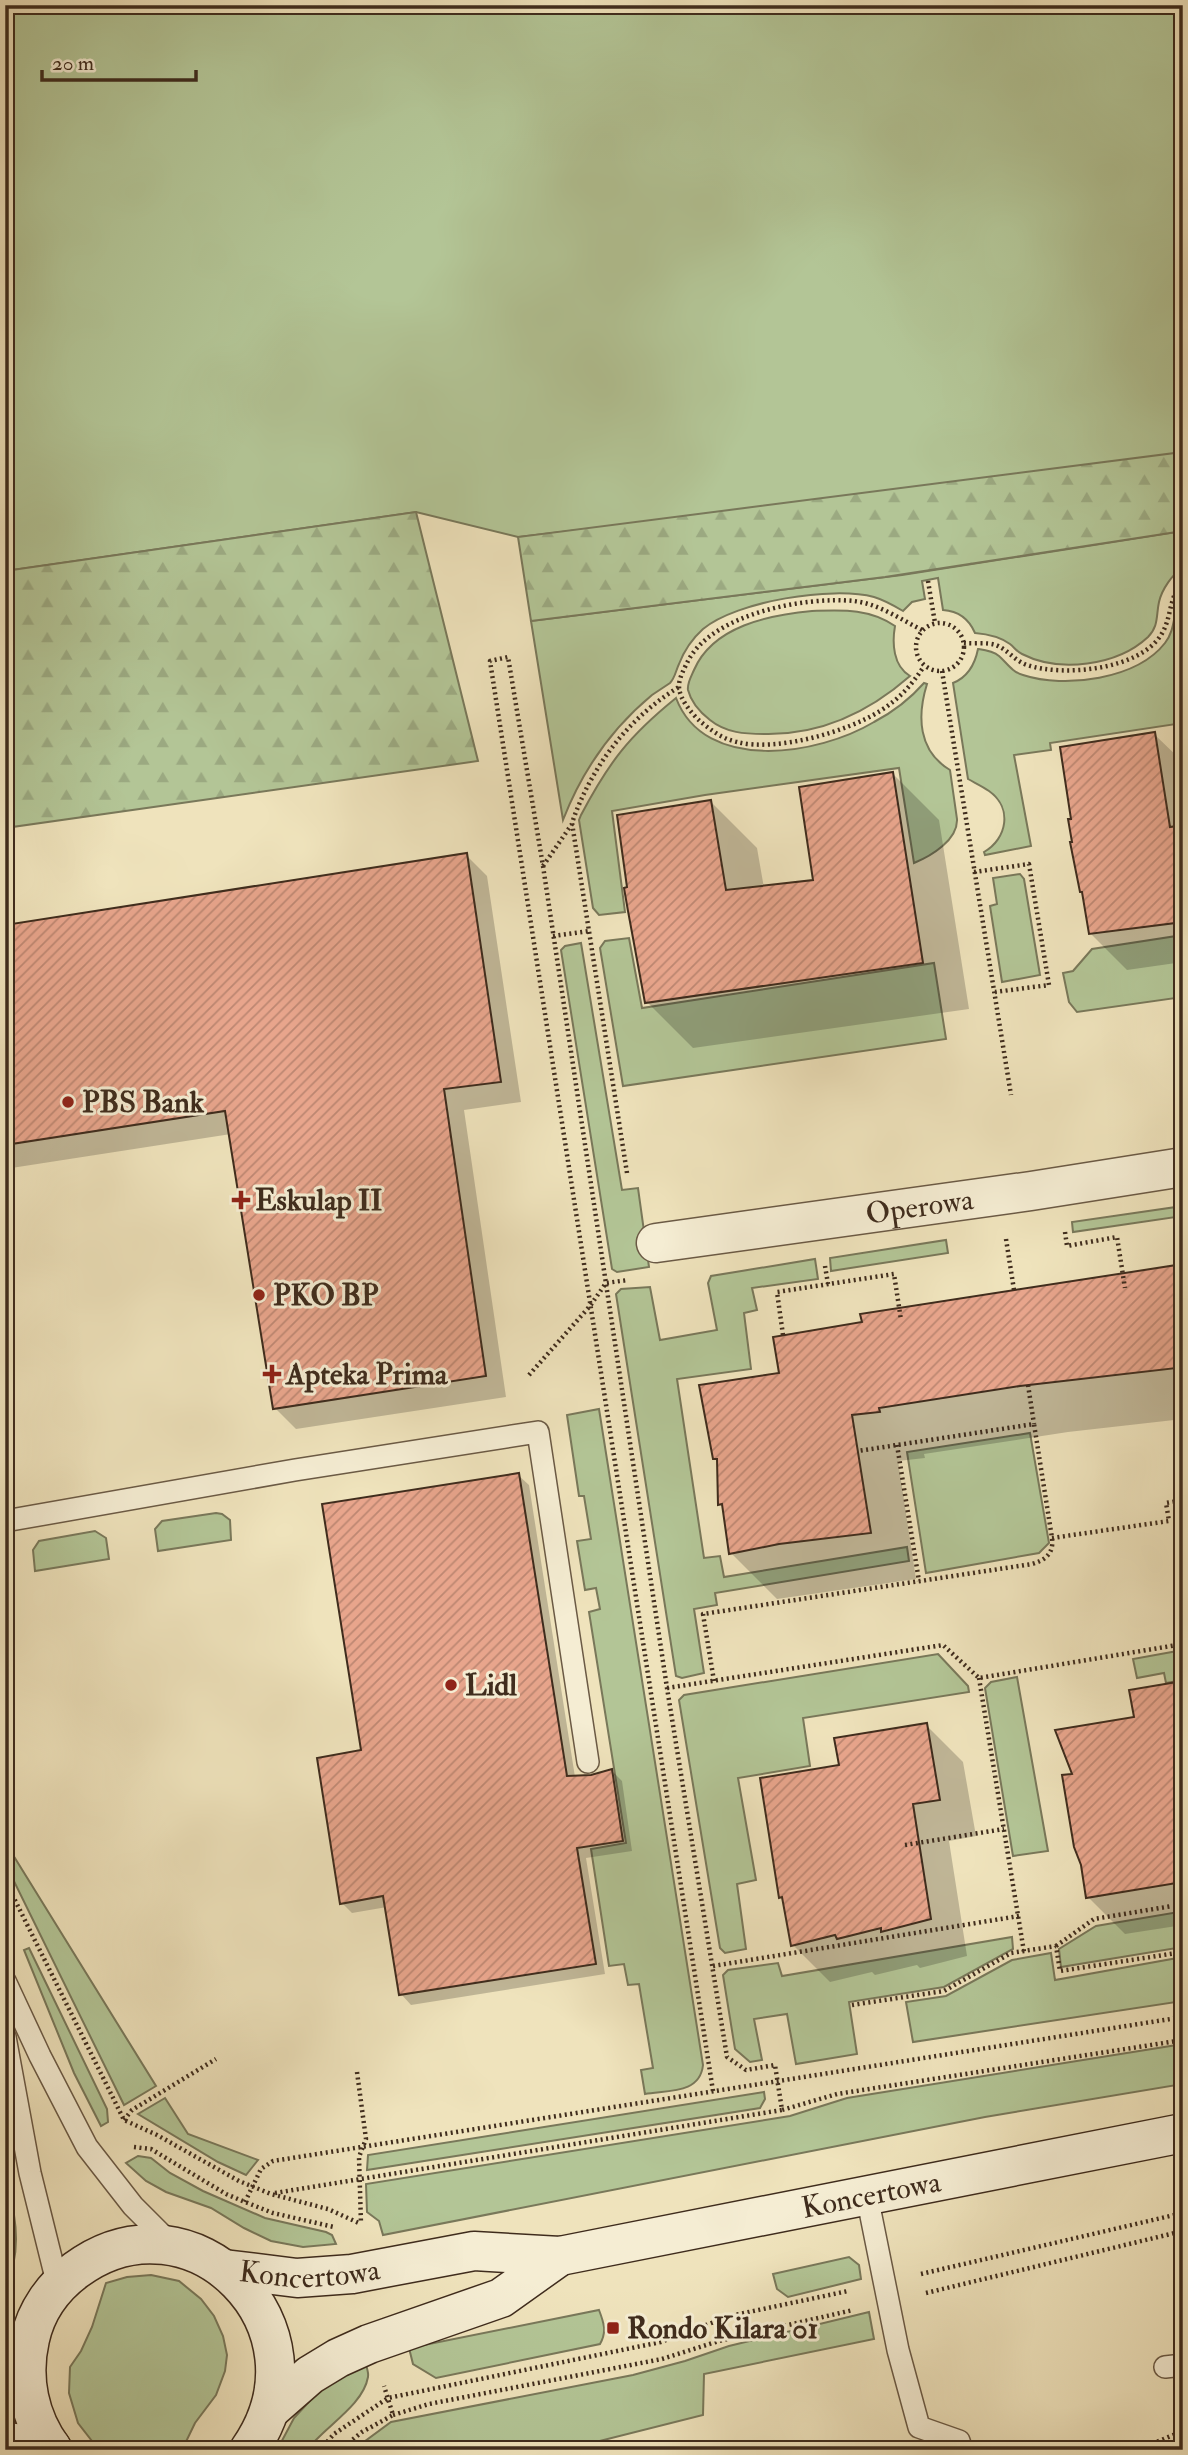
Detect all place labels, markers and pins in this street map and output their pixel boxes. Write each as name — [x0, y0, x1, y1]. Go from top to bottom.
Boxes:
place label: PBS Bank — [82, 1084, 205, 1121]
marker: PBS Bank — [60, 1094, 76, 1110]
place label: Eskulap II — [255, 1182, 382, 1219]
marker: Eskulap II — [233, 1192, 249, 1208]
place label: PKO BP — [273, 1277, 379, 1314]
marker: PKO BP — [251, 1287, 267, 1303]
place label: Apteka Prima — [284, 1356, 449, 1393]
marker: Apteka Prima — [264, 1366, 280, 1382]
place label: Lidl — [465, 1667, 517, 1704]
marker: Lidl — [443, 1677, 459, 1693]
place label: Rondo Kilara 01 — [627, 2310, 818, 2347]
marker: Rondo Kilara 01 — [605, 2320, 621, 2336]

